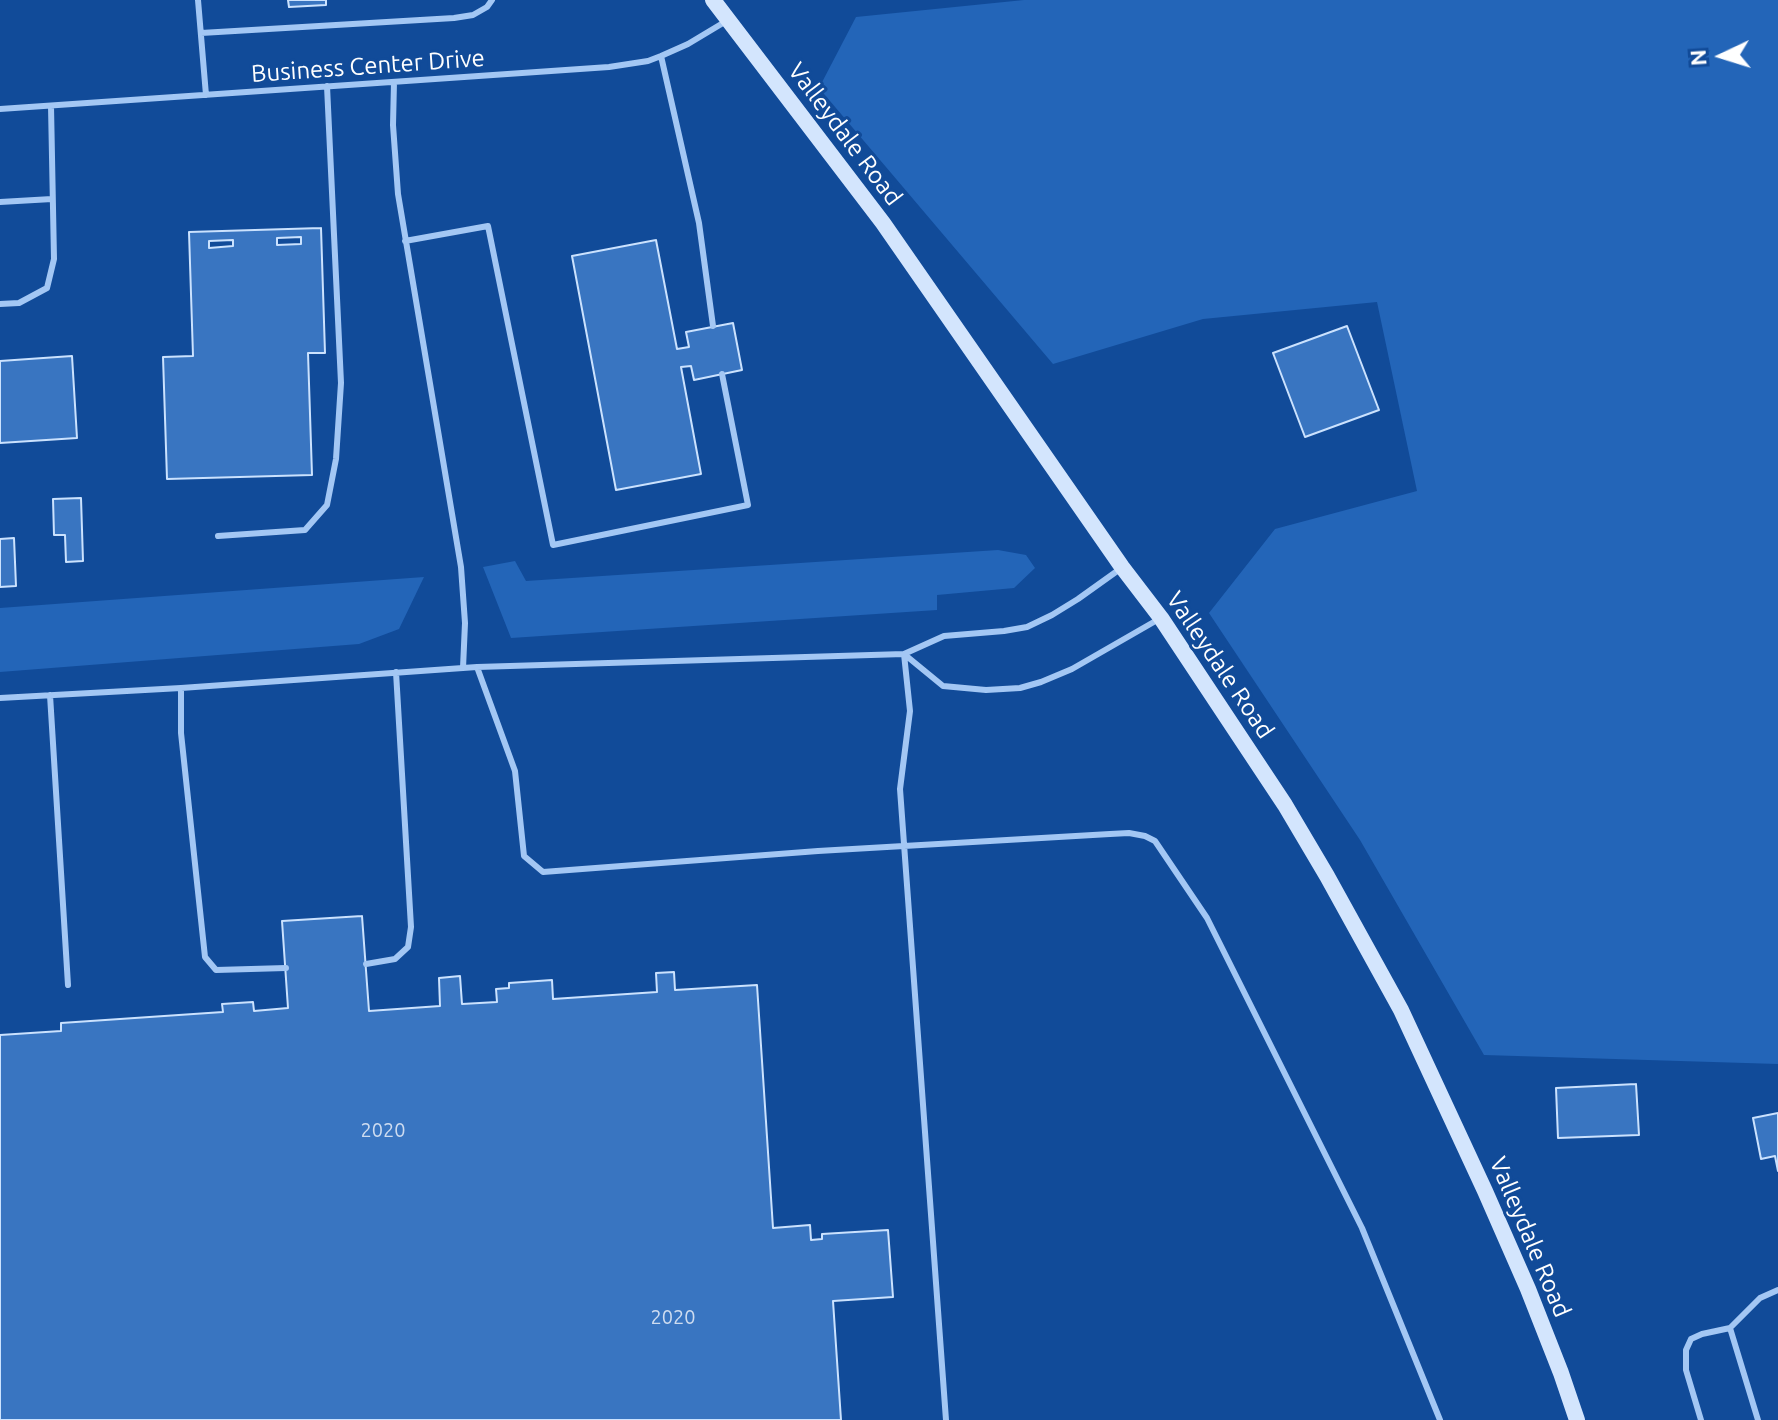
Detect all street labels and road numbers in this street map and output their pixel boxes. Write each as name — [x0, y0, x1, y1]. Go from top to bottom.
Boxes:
street label: Business Center Drive — [250, 43, 486, 89]
street label: Valleydale Road — [782, 57, 908, 211]
street label: Valleydale Road — [1160, 586, 1280, 744]
street label: Valleydale Road — [1483, 1153, 1577, 1321]

